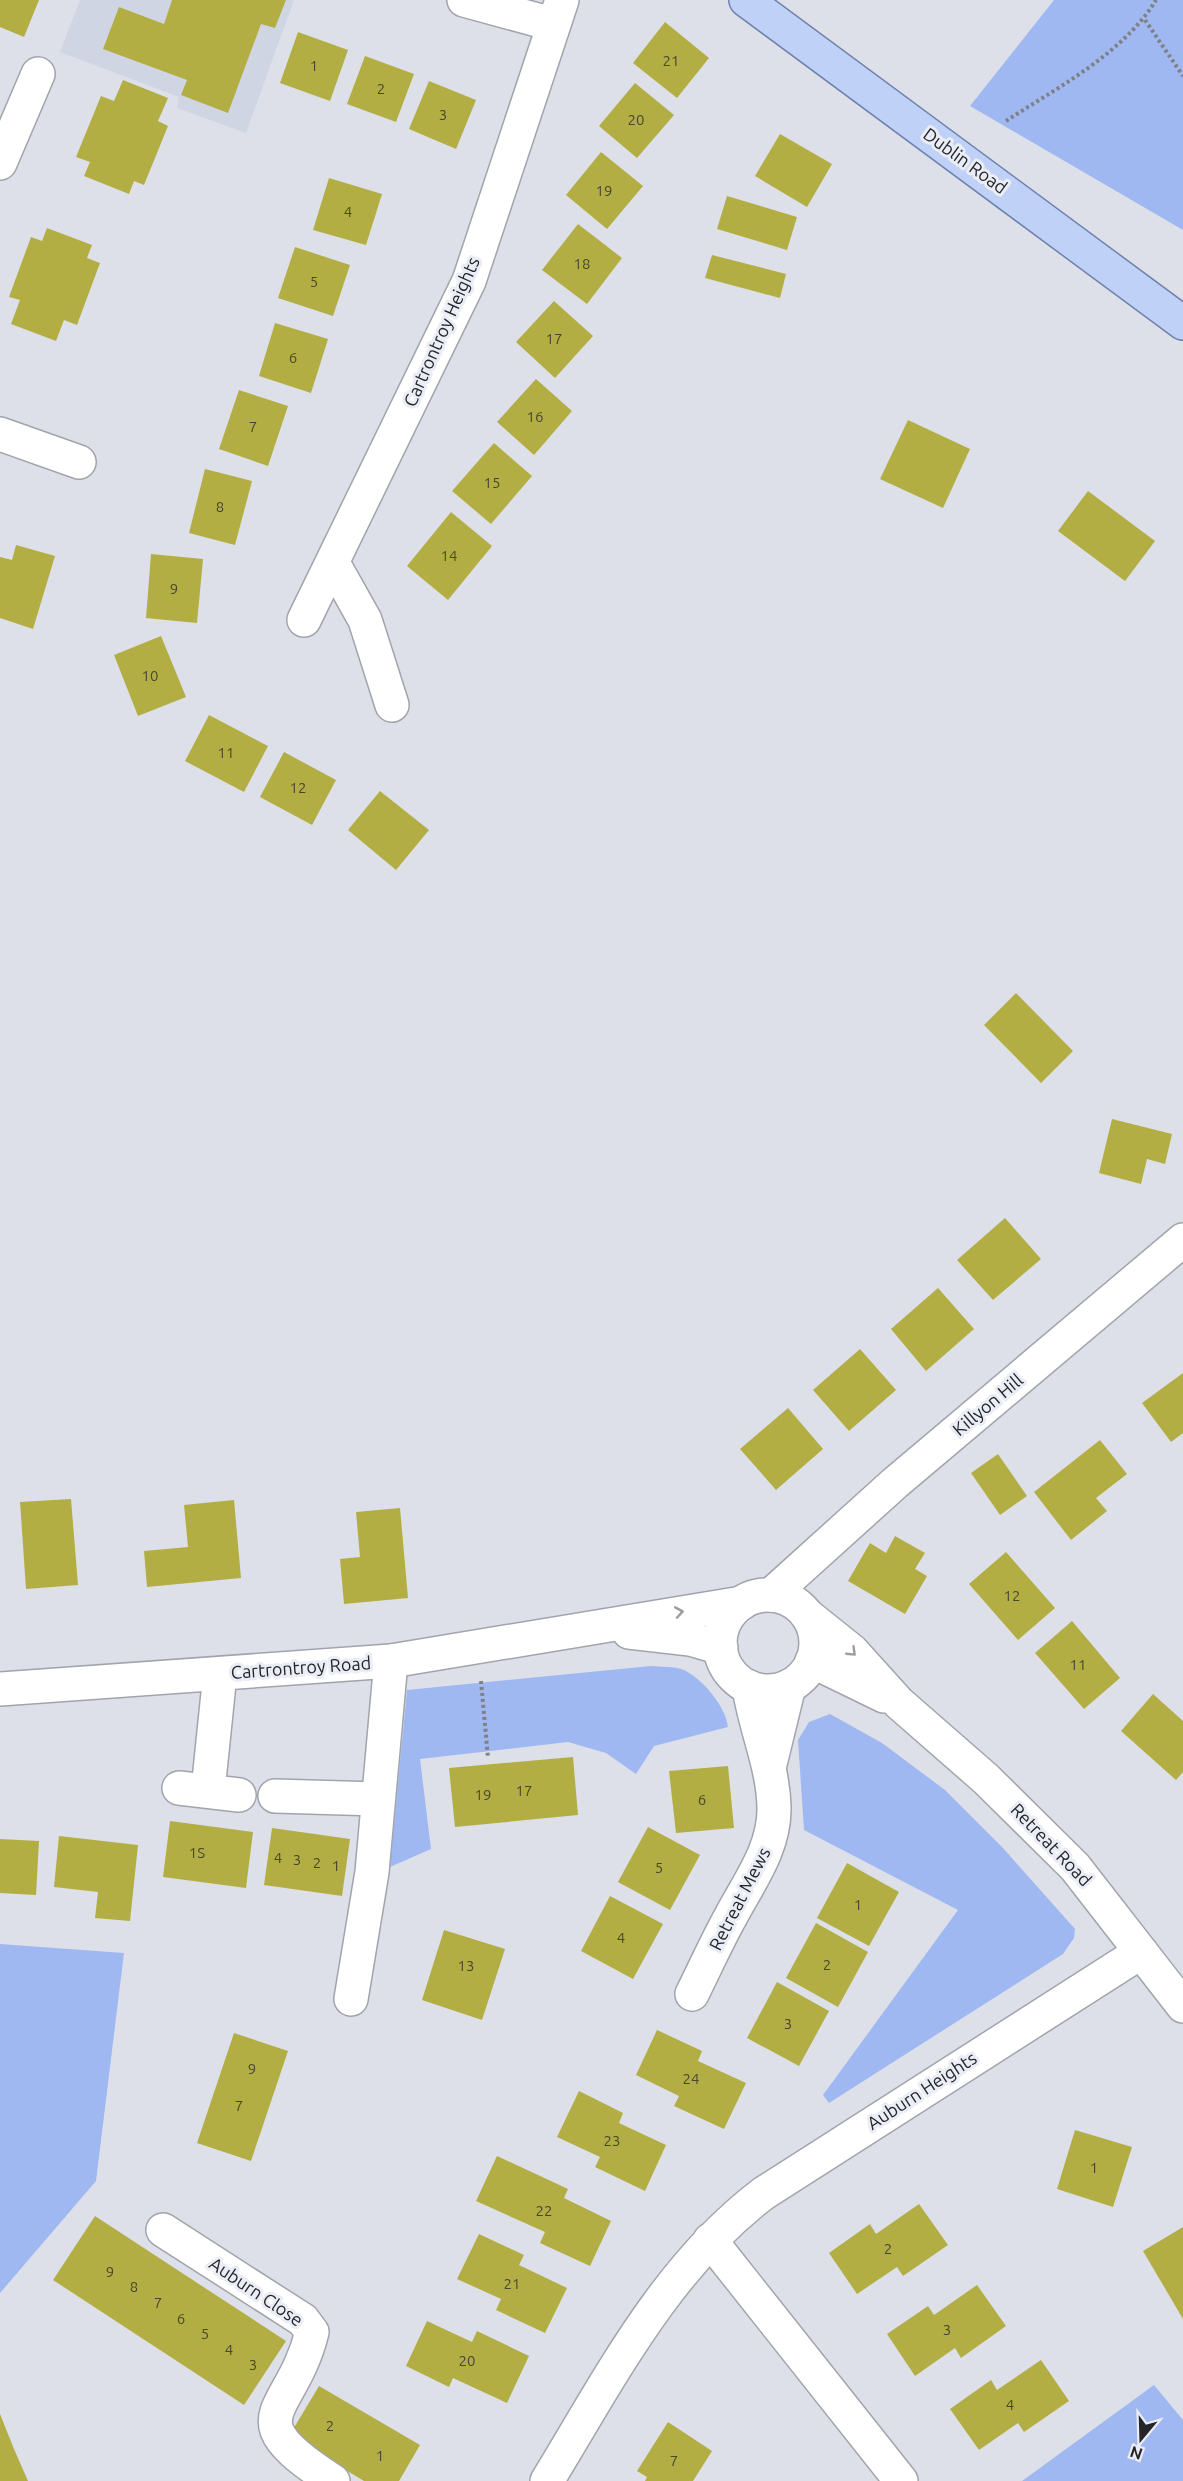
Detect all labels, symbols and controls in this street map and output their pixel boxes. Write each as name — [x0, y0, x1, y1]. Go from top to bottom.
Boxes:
house number: 21 — [663, 52, 679, 69]
house number: 1 — [310, 57, 318, 74]
house number: 2 — [377, 80, 385, 97]
house number: 3 — [439, 106, 447, 123]
house number: 20 — [628, 111, 644, 128]
street label: Dublin Road — [920, 123, 1011, 197]
house number: 19 — [596, 182, 612, 199]
house number: 4 — [344, 203, 352, 220]
street label: Cartrontroy Heights — [399, 254, 483, 409]
house number: 18 — [574, 255, 590, 272]
house number: 5 — [310, 273, 318, 290]
house number: 17 — [546, 330, 562, 347]
house number: 6 — [289, 349, 297, 366]
house number: 16 — [527, 408, 543, 425]
house number: 7 — [249, 418, 257, 435]
house number: 15 — [484, 474, 500, 491]
house number: 8 — [216, 498, 224, 515]
house number: 14 — [441, 547, 457, 564]
house number: 9 — [170, 580, 178, 597]
house number: 10 — [142, 667, 158, 684]
house number: 11 — [218, 744, 234, 761]
house number: 12 — [290, 779, 306, 796]
street label: Killyon Hill — [948, 1369, 1027, 1439]
house number: 12 — [1004, 1587, 1020, 1604]
one-way arrow — [673, 1606, 683, 1619]
one-way arrow — [845, 1644, 856, 1655]
street label: Cartrontroy Road — [230, 1652, 372, 1682]
house number: 11 — [1070, 1656, 1086, 1673]
house number: 17 — [516, 1782, 532, 1799]
house number: 19 — [475, 1786, 491, 1803]
house number: 6 — [698, 1791, 706, 1808]
street label: Retreat Road — [1007, 1799, 1096, 1890]
house number: 1S — [189, 1844, 205, 1861]
street label: Retreat Mews — [705, 1844, 774, 1953]
house number: 4 — [274, 1849, 282, 1866]
house number: 3 — [293, 1851, 301, 1868]
house number: 2 — [313, 1854, 321, 1871]
house number: 1 — [332, 1857, 340, 1874]
house number: 5 — [655, 1859, 663, 1876]
house number: 1 — [854, 1896, 862, 1913]
house number: 4 — [617, 1929, 625, 1946]
house number: 2 — [823, 1956, 831, 1973]
house number: 13 — [458, 1957, 474, 1974]
house number: 3 — [784, 2015, 792, 2032]
street label: Auburn Heights — [863, 2047, 980, 2133]
house number: 9 — [248, 2060, 256, 2077]
house number: 24 — [683, 2070, 699, 2087]
house number: 7 — [235, 2097, 243, 2114]
house number: 23 — [604, 2132, 620, 2149]
house number: 1 — [1090, 2159, 1098, 2176]
house number: 22 — [536, 2202, 552, 2219]
house number: 2 — [884, 2240, 892, 2257]
street label: Auburn Close — [206, 2253, 307, 2330]
house number: 9 — [106, 2263, 114, 2280]
house number: 21 — [504, 2275, 520, 2292]
house number: 8 — [130, 2278, 138, 2295]
house number: 7 — [154, 2294, 162, 2311]
house number: 6 — [177, 2310, 185, 2327]
house number: 3 — [943, 2321, 951, 2338]
house number: 5 — [201, 2325, 209, 2342]
house number: 4 — [225, 2341, 233, 2358]
house number: 20 — [459, 2352, 475, 2369]
house number: 3 — [249, 2356, 257, 2373]
house number: 4 — [1006, 2396, 1014, 2413]
north arrow — [1111, 2409, 1171, 2469]
house number: 2 — [326, 2417, 334, 2434]
text: N — [1128, 2443, 1145, 2464]
house number: 1 — [376, 2447, 384, 2464]
house number: 7 — [670, 2452, 678, 2469]

